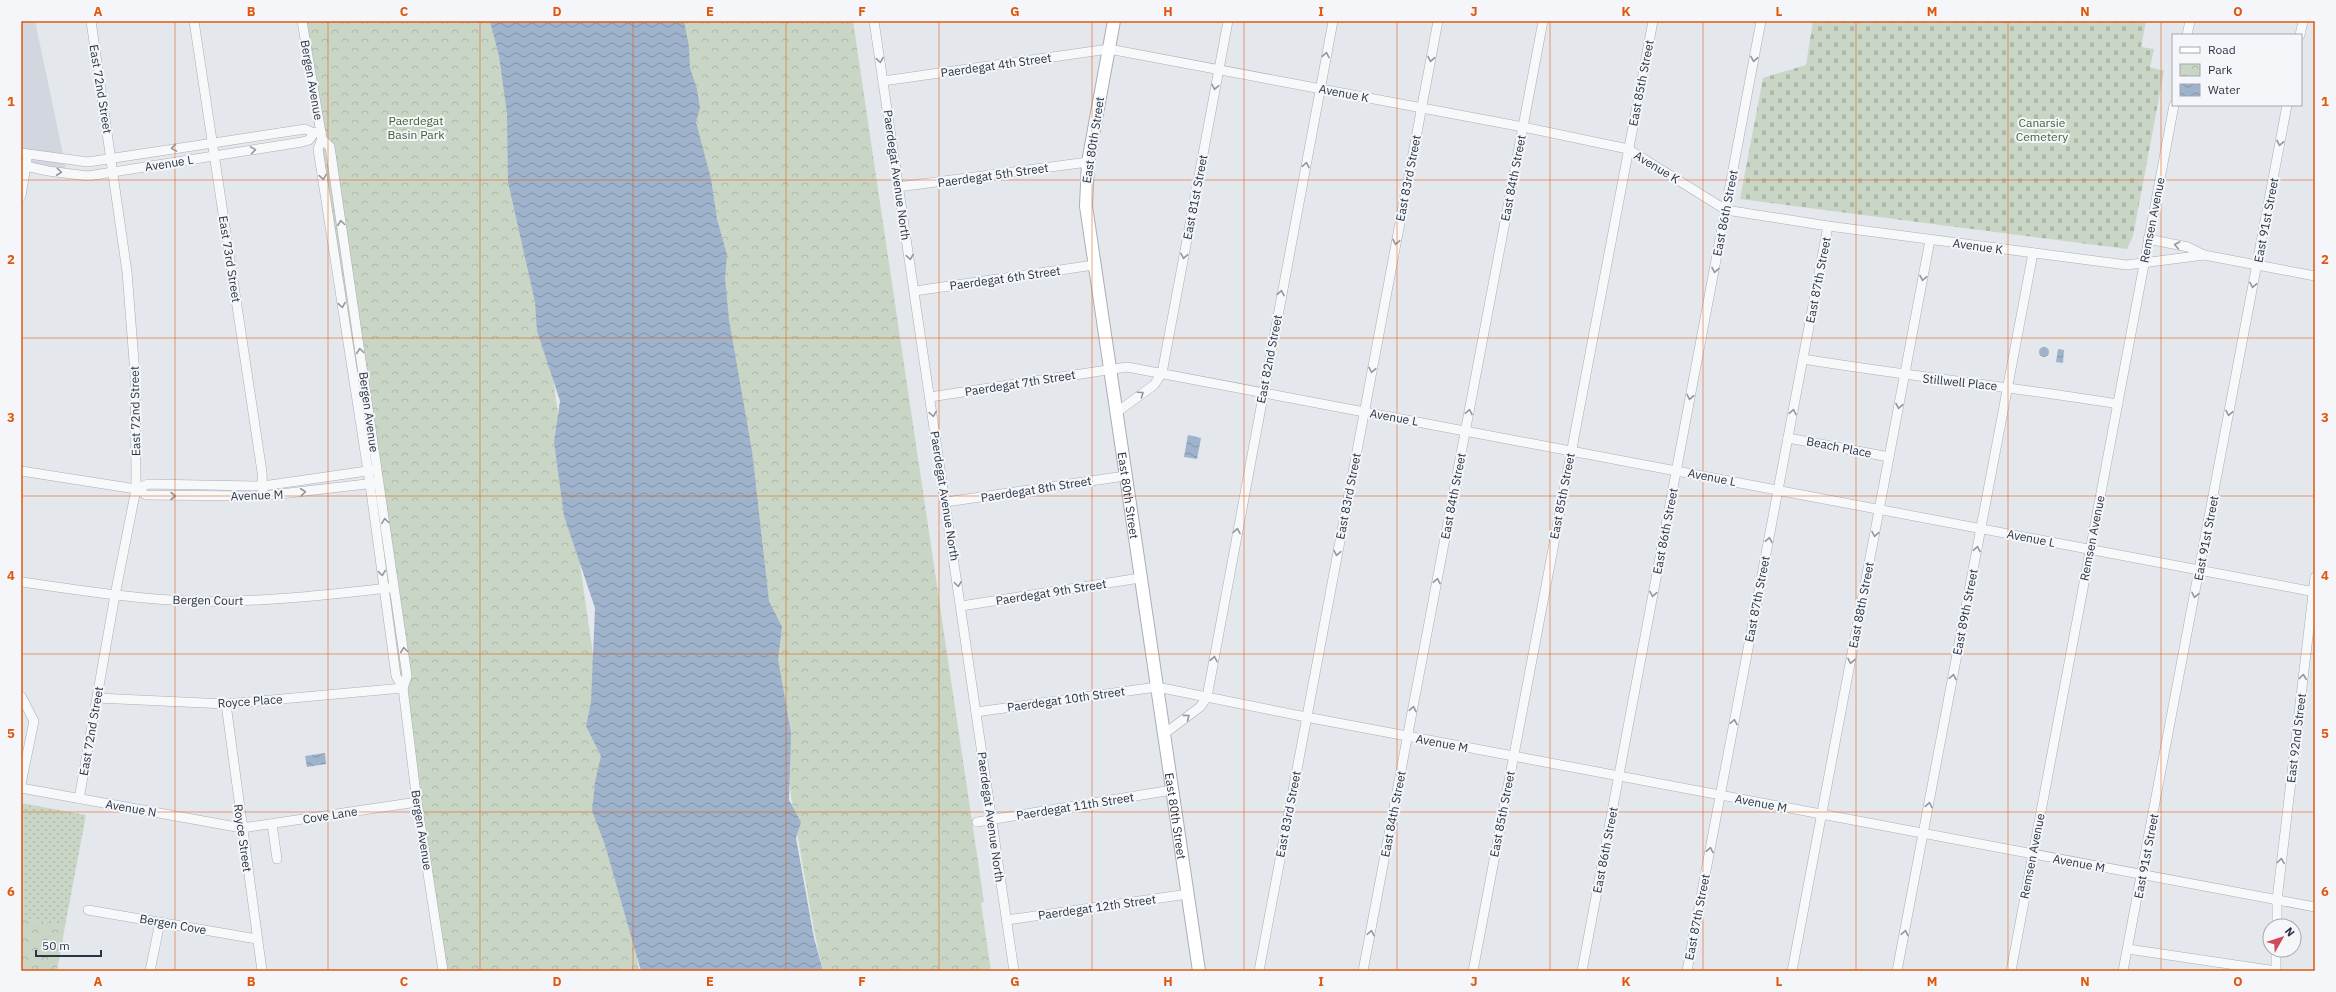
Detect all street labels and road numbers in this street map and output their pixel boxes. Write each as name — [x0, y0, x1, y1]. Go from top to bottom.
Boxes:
street label: Bergen Avenue — [298, 39, 327, 122]
street label: East 85th Street — [1625, 39, 1657, 127]
street label: East 72nd Street — [87, 43, 115, 135]
street label: Paerdegat 4th Street — [940, 50, 1052, 80]
street label: Avenue K — [1318, 81, 1371, 105]
street label: East 80th Street — [1079, 96, 1107, 184]
street label: Paerdegat Avenue North — [880, 109, 914, 241]
street label: East 83rd Street — [1392, 134, 1424, 222]
street label: East 84th Street — [1497, 134, 1529, 222]
street label: Avenue K — [1631, 148, 1683, 187]
street label: Avenue L — [144, 152, 194, 174]
street label: East 81st Street — [1179, 153, 1211, 241]
street label: Paerdegat 5th Street — [937, 160, 1049, 190]
street label: East 86th Street — [1709, 169, 1741, 257]
street label: Remsen Avenue — [2136, 176, 2168, 264]
street label: East 91st Street — [2250, 176, 2282, 264]
street label: East 73rd Street — [216, 215, 244, 303]
street label: Avenue K — [1952, 235, 2004, 257]
street label: East 87th Street — [1802, 236, 1834, 324]
street label: Paerdegat 6th Street — [949, 263, 1061, 293]
street label: East 82nd Street — [1253, 313, 1285, 405]
street label: East 72nd Street — [127, 366, 143, 456]
street label: Paerdegat 7th Street — [964, 367, 1076, 399]
street label: Bergen Avenue — [356, 371, 382, 454]
street label: Stillwell Place — [1922, 371, 1999, 393]
street label: Avenue L — [1369, 405, 1419, 429]
street label: Paerdegat Avenue North — [927, 430, 963, 562]
street label: Beach Place — [1805, 433, 1873, 461]
street label: East 80th Street — [1115, 451, 1143, 540]
street label: East 83rd Street — [1332, 452, 1364, 540]
street label: East 84th Street — [1437, 452, 1469, 540]
street label: East 85th Street — [1546, 452, 1578, 540]
street label: Avenue L — [1687, 465, 1737, 489]
street label: Paerdegat 8th Street — [980, 473, 1092, 505]
street label: Avenue M — [230, 487, 284, 503]
street label: East 86th Street — [1649, 487, 1681, 575]
street label: Remsen Avenue — [2076, 494, 2108, 582]
street label: East 91st Street — [2190, 494, 2222, 582]
street label: Avenue L — [2006, 526, 2056, 550]
street label: East 87th Street — [1741, 555, 1773, 643]
street label: East 88th Street — [1845, 561, 1877, 649]
street label: East 89th Street — [1949, 568, 1981, 656]
street label: Paerdegat 9th Street — [995, 576, 1107, 608]
street label: Bergen Court — [173, 592, 243, 608]
street label: Paerdegat 10th Street — [1006, 683, 1126, 715]
street label: East 72nd Street — [76, 685, 106, 777]
street label: Royce Place — [217, 691, 283, 711]
street label: East 92nd Street — [2283, 692, 2309, 784]
street label: Avenue M — [1415, 731, 1469, 755]
street label: Paerdegat Avenue North — [974, 751, 1008, 883]
street label: East 83rd Street — [1272, 770, 1304, 858]
street label: East 84th Street — [1377, 770, 1409, 858]
street label: East 85th Street — [1486, 770, 1518, 858]
street label: East 80th Street — [1162, 772, 1190, 860]
street label: Bergen Avenue — [408, 789, 436, 872]
street label: Paerdegat 11th Street — [1015, 789, 1135, 823]
street label: Avenue M — [1734, 791, 1788, 815]
street label: Avenue N — [104, 796, 158, 820]
street label: Royce Street — [231, 803, 255, 873]
street label: Cove Lane — [302, 803, 359, 827]
street label: East 86th Street — [1589, 806, 1621, 894]
street label: Remsen Avenue — [2016, 812, 2048, 900]
street label: East 91st Street — [2130, 812, 2162, 900]
street label: Avenue M — [2052, 851, 2106, 875]
street label: East 87th Street — [1681, 873, 1713, 961]
street label: Paerdegat 12th Street — [1037, 891, 1157, 923]
street label: Bergen Cove — [138, 911, 208, 937]

